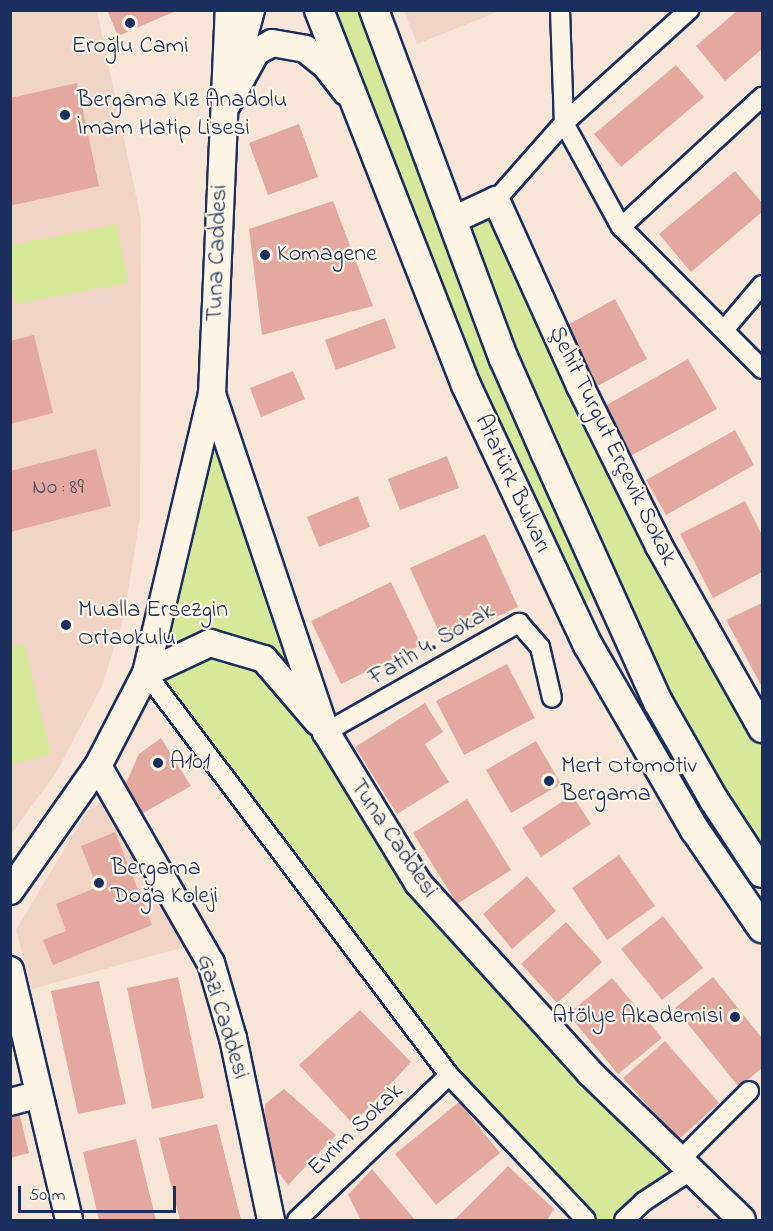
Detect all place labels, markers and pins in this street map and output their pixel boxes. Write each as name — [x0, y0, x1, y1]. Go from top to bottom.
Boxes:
marker: Eroğlu Cami — [123, 16, 137, 30]
place label: Eroğlu Cami — [71, 33, 189, 61]
place label: Bergama Kız Anadolu İmam Hatip Lisesi — [77, 87, 287, 143]
marker: Bergama Kız Anadolu İmam Hatip Lisesi — [58, 108, 72, 122]
place label: Komagene — [277, 241, 377, 269]
marker: Komagene — [258, 248, 272, 262]
place label: Mualla Ersezgin Ortaokulu — [78, 597, 228, 653]
marker: Mualla Ersezgin Ortaokulu — [59, 618, 73, 632]
place label: A101 — [170, 749, 210, 777]
place label: Mert Otomotiv Bergama — [561, 753, 697, 809]
marker: A101 — [151, 756, 165, 770]
marker: Mert Otomotiv Bergama — [542, 774, 556, 788]
place label: Bergama Doğa Koleji — [111, 855, 218, 911]
marker: Bergama Doğa Koleji — [92, 876, 106, 890]
place label: Atölye Akademisi — [552, 1003, 723, 1031]
marker: Atölye Akademisi — [728, 1010, 742, 1024]

